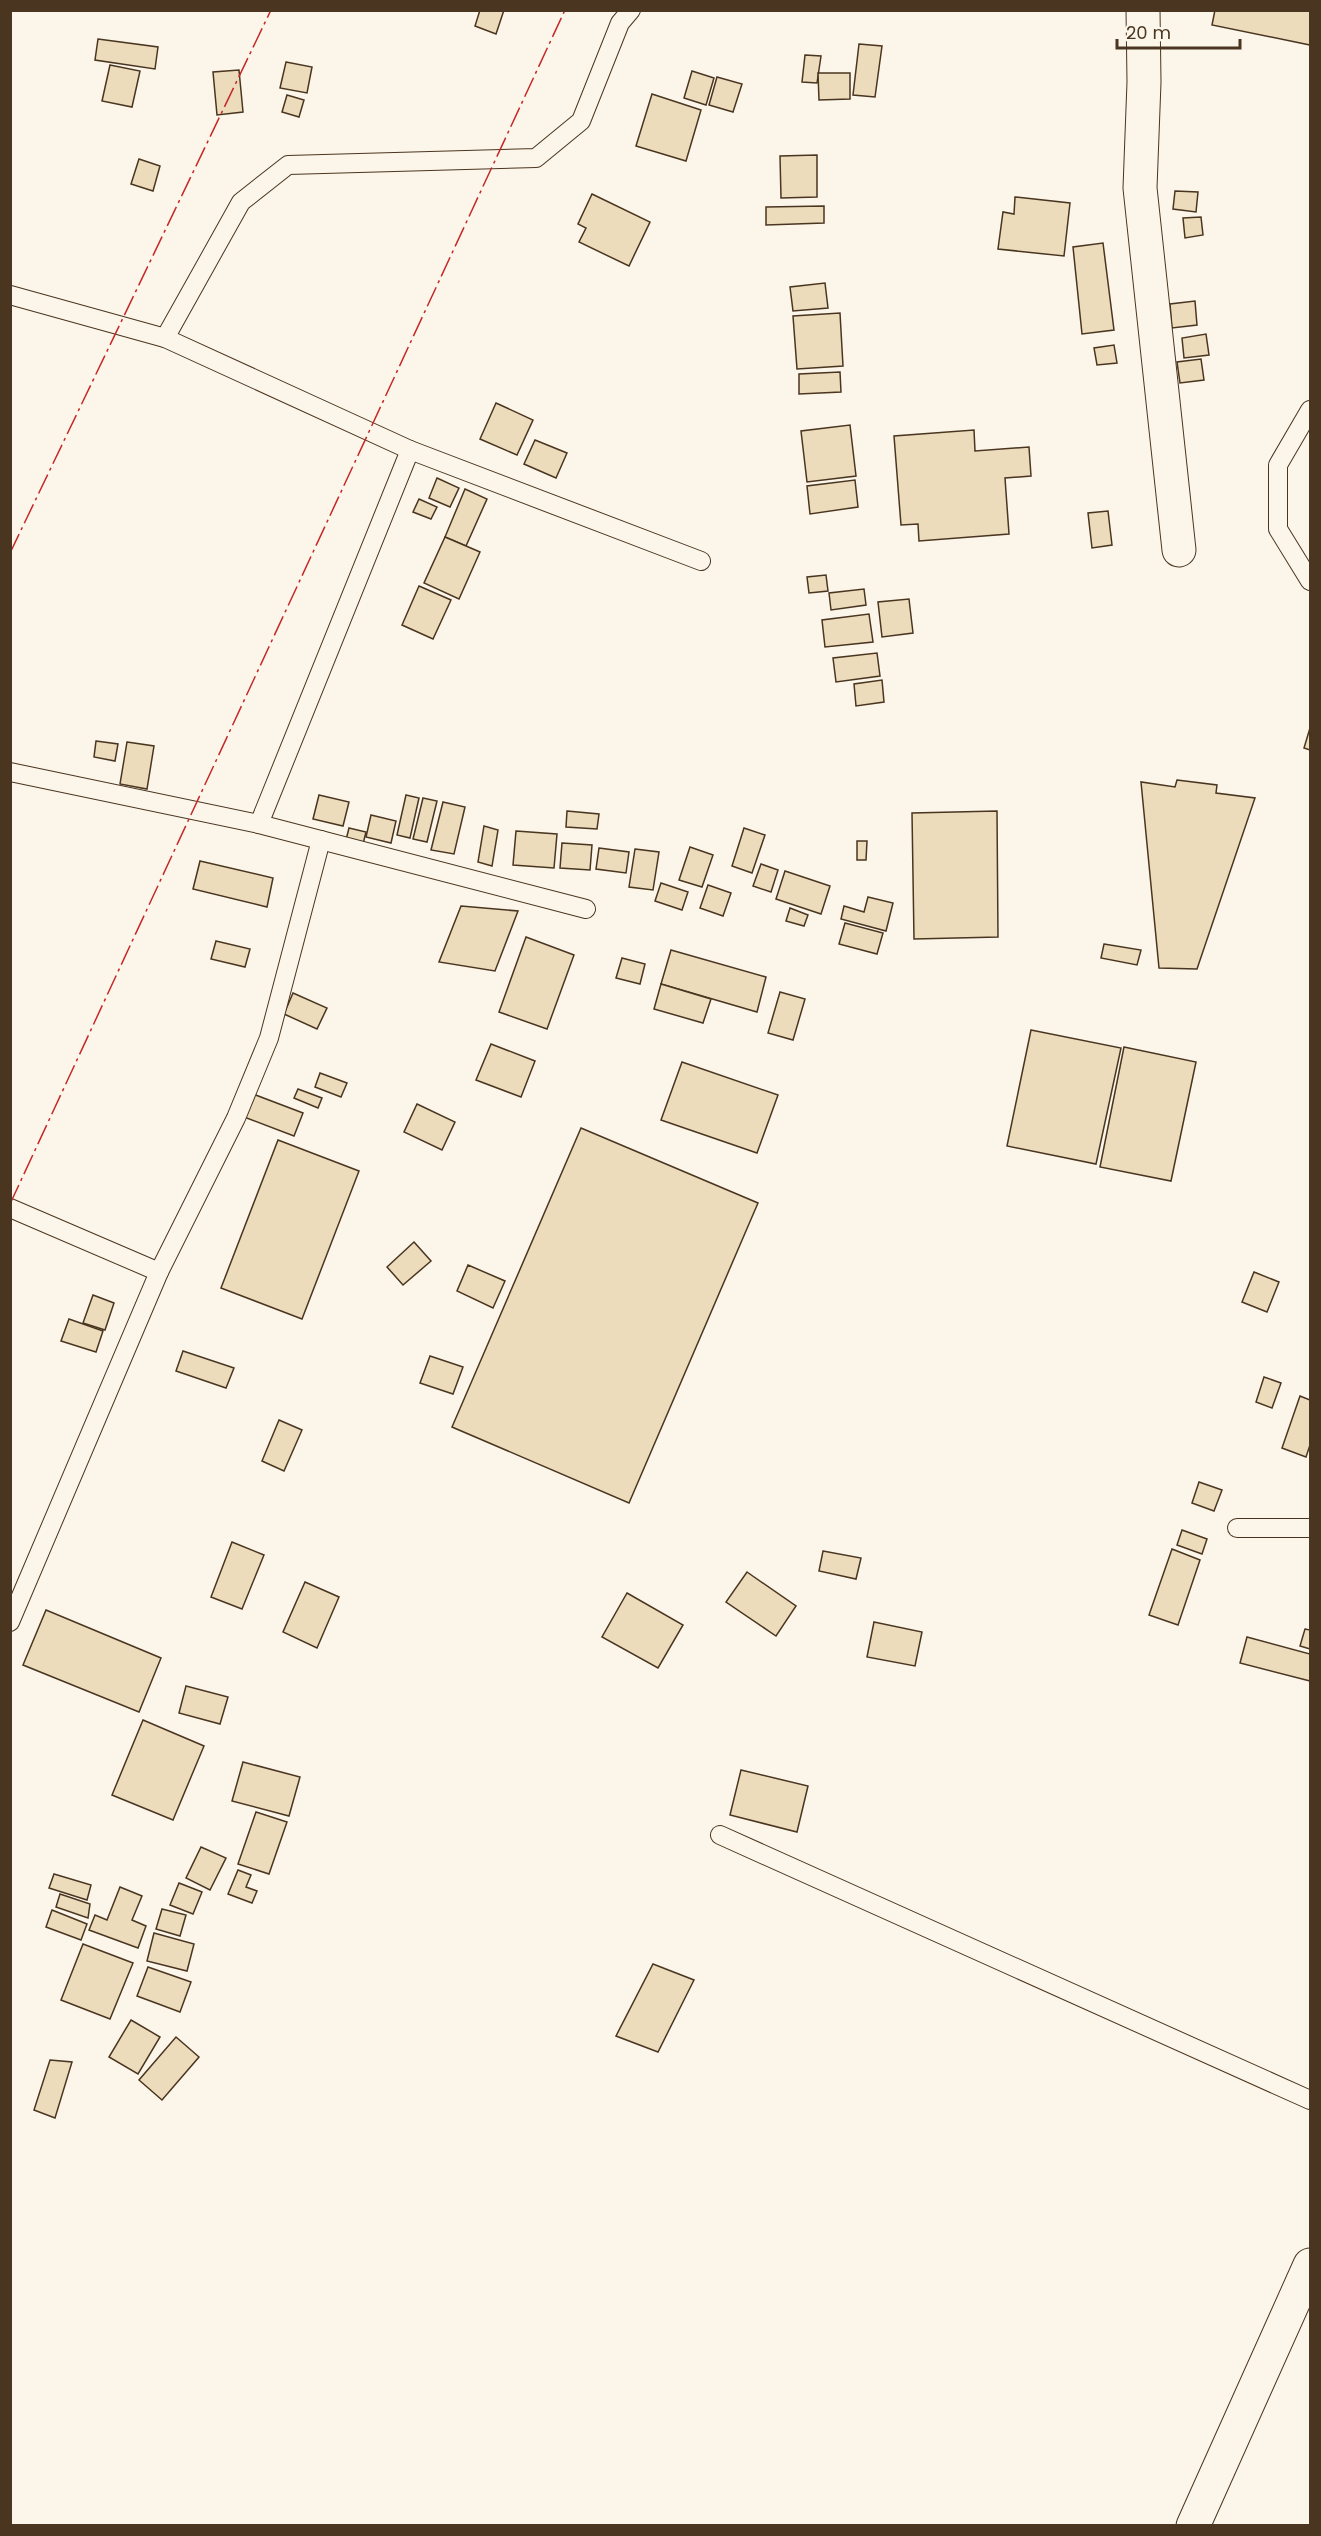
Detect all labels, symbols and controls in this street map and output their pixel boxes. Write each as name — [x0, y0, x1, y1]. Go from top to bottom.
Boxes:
scale bar — [1117, 12, 1240, 50]
text: 20 m — [1126, 20, 1171, 45]

